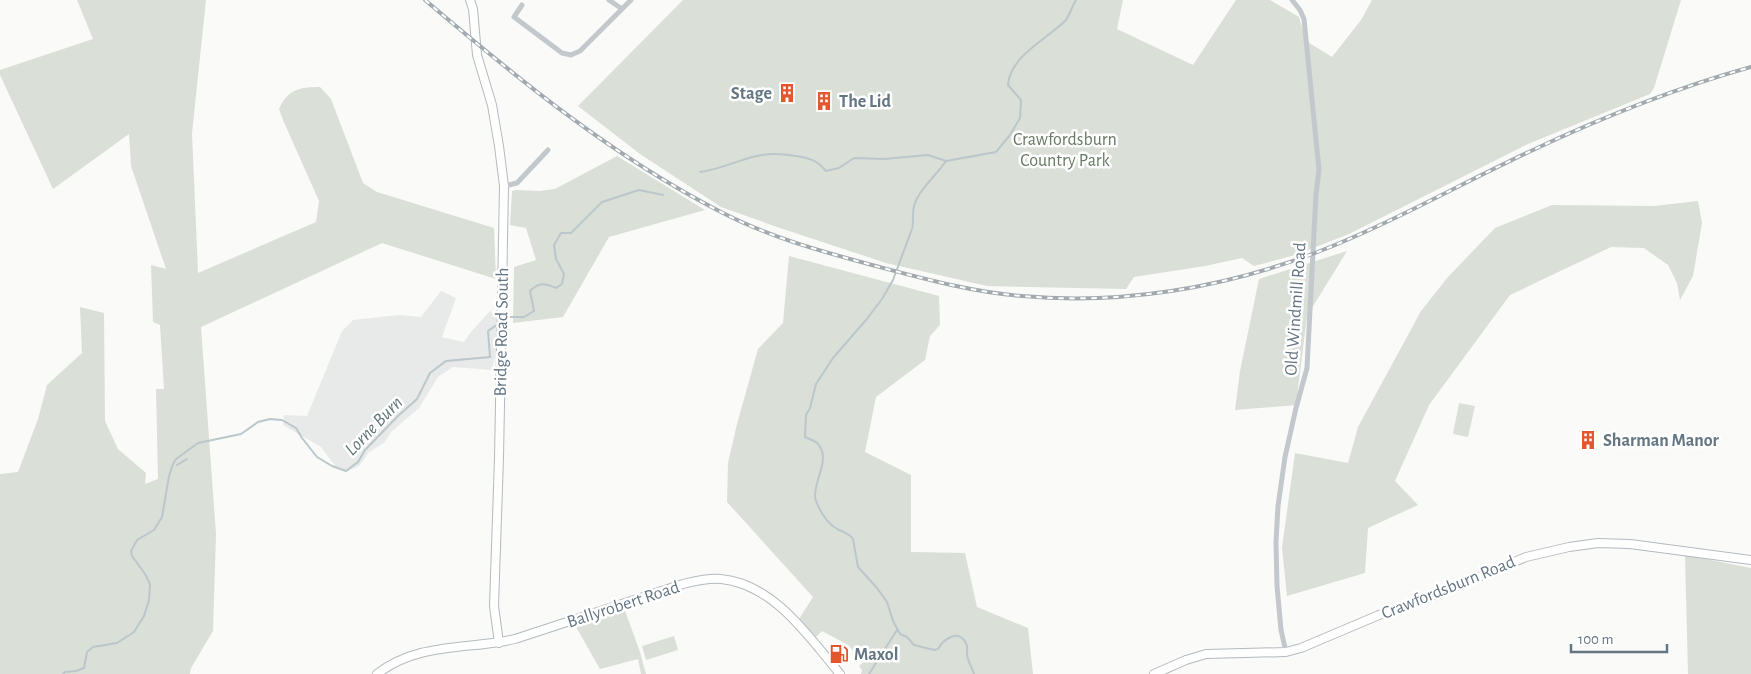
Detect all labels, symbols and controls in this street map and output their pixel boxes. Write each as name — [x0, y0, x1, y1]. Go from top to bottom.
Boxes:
building icon: Stage — [776, 82, 798, 104]
place label: Stage — [731, 85, 772, 103]
building icon: The Lid — [813, 90, 835, 112]
place label: The Lid — [839, 93, 891, 111]
park label: Crawfordsburn Country Park — [1013, 131, 1117, 170]
street label: Old Windmill Road — [1282, 242, 1310, 376]
street label: Bridge Road South — [492, 267, 512, 397]
water label: Lorne Burn — [342, 393, 407, 459]
building icon: Sharman Manor — [1577, 429, 1599, 451]
place label: Sharman Manor — [1603, 432, 1720, 450]
street label: Crawfordsburn Road — [1379, 553, 1518, 623]
street label: Ballyrobert Road — [565, 578, 682, 632]
scale bar — [1571, 622, 1667, 654]
text: 100 m — [1578, 632, 1613, 647]
fuel station icon: Maxol — [828, 643, 850, 665]
place label: Maxol — [854, 646, 898, 664]

